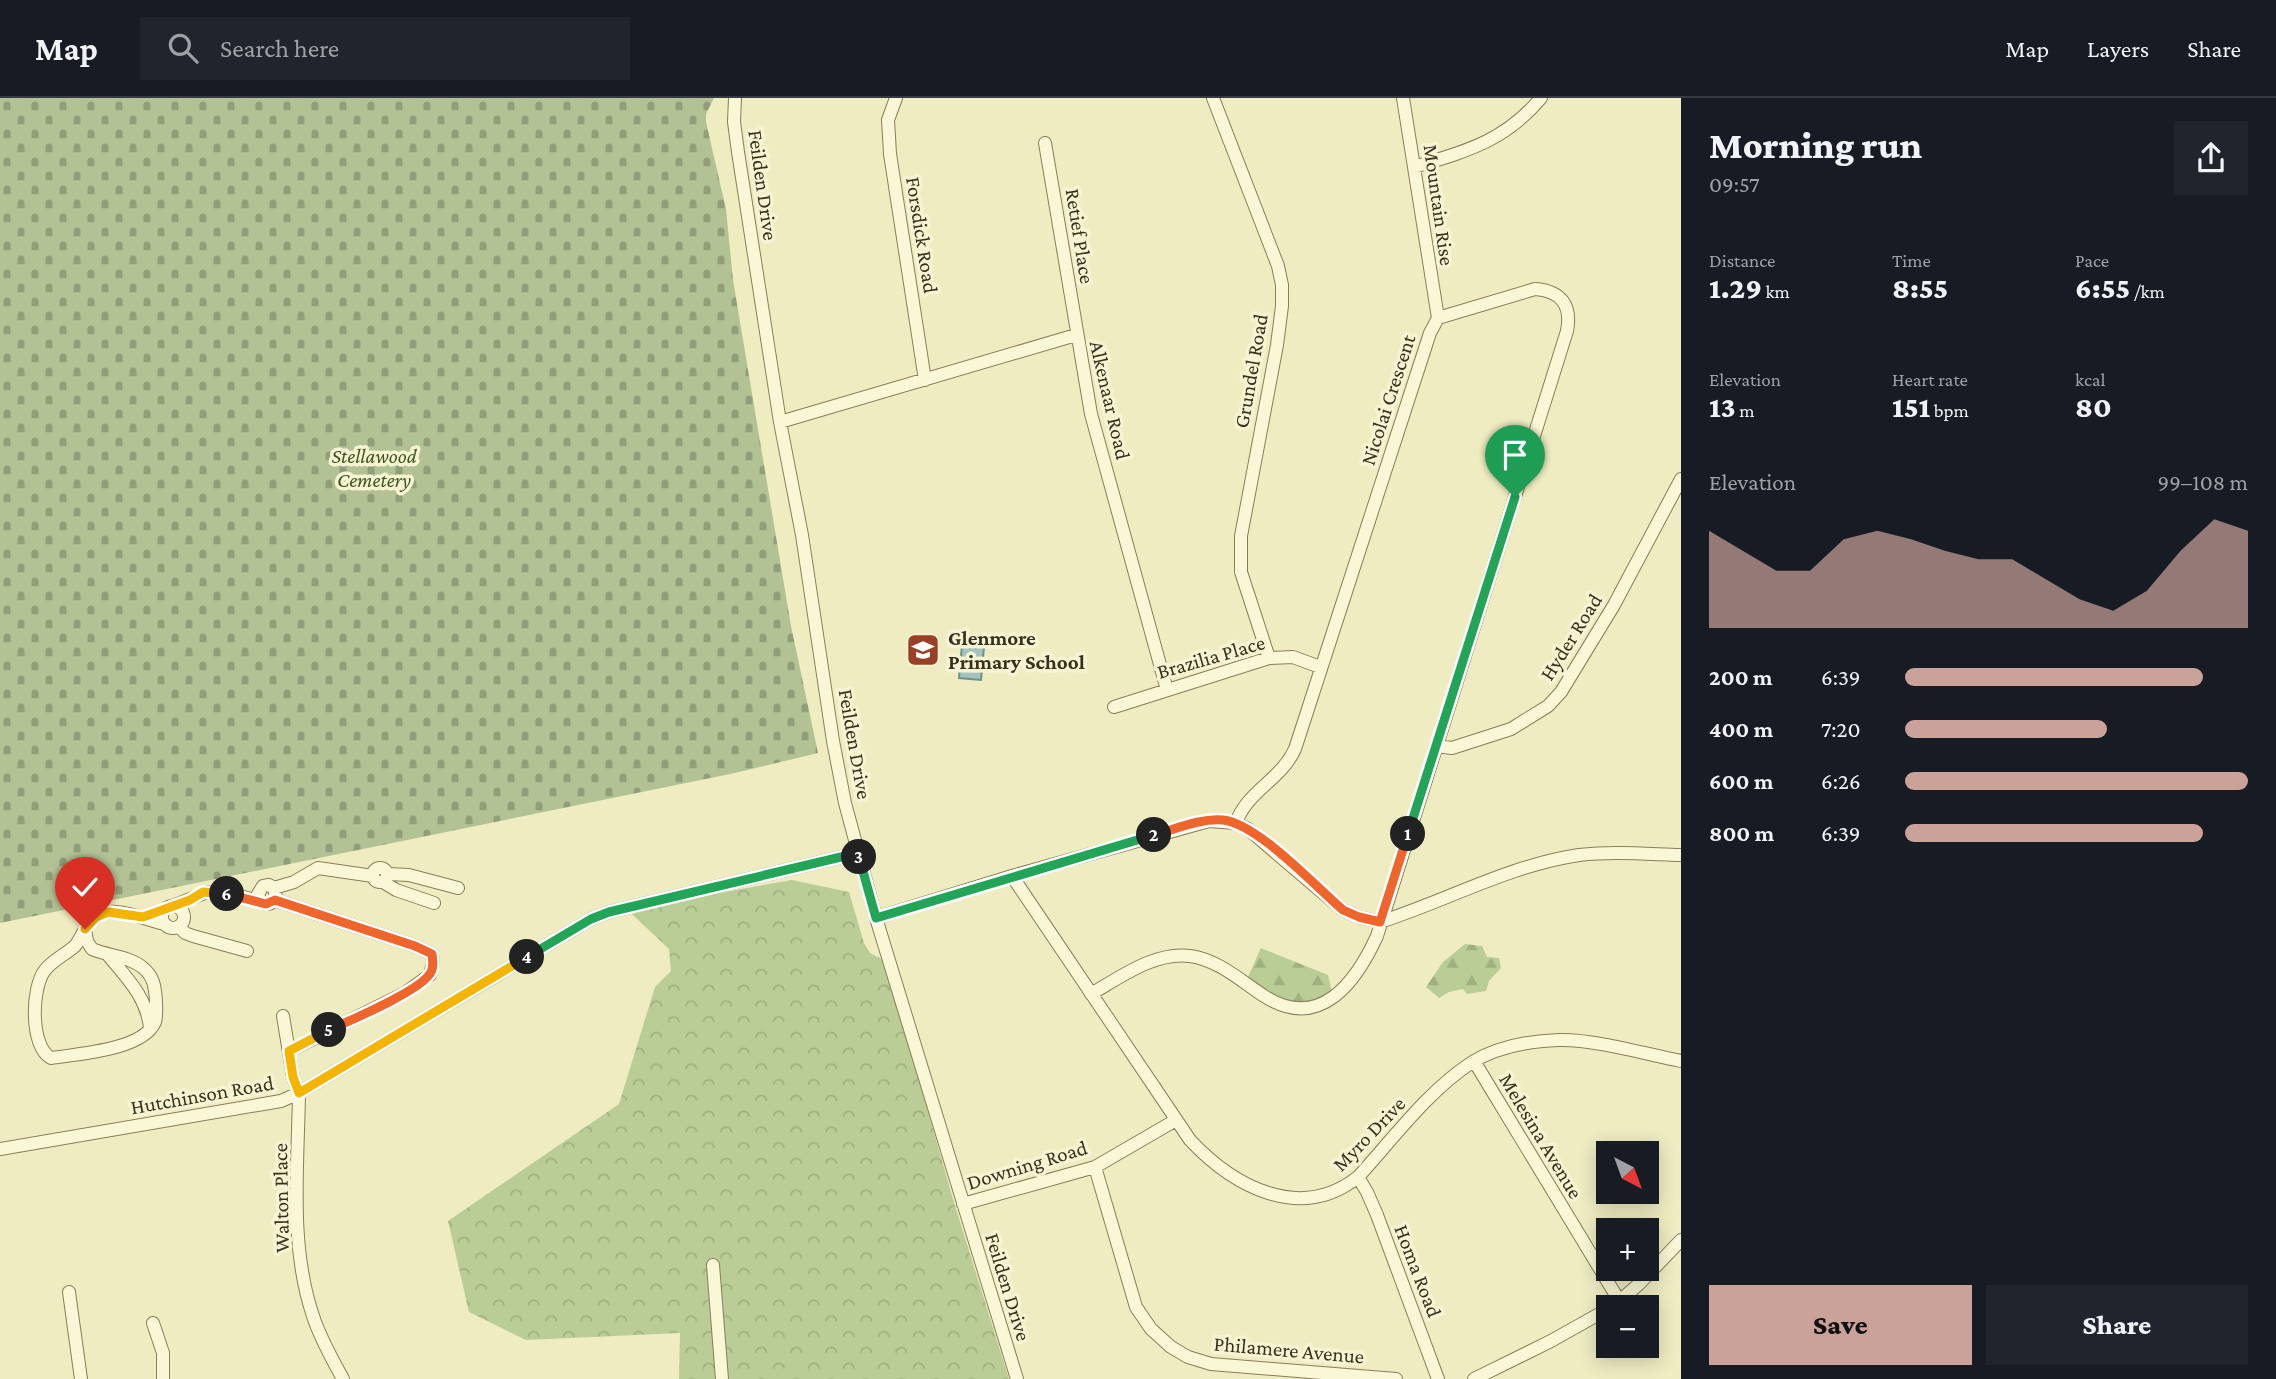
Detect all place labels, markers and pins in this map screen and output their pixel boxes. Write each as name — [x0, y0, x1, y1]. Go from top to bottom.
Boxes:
pin — [1485, 425, 1545, 497]
place label: Glenmore Primary School — [948, 626, 1085, 674]
school or university icon: Glenmore Primary School — [904, 631, 942, 669]
pin: 1 — [1390, 816, 1426, 852]
pin: 2 — [1136, 818, 1172, 852]
pin: 3 — [842, 840, 876, 874]
pin — [55, 857, 115, 929]
pin: 6 — [210, 876, 244, 912]
pin: 4 — [510, 940, 544, 974]
pin: 5 — [312, 1012, 346, 1048]

